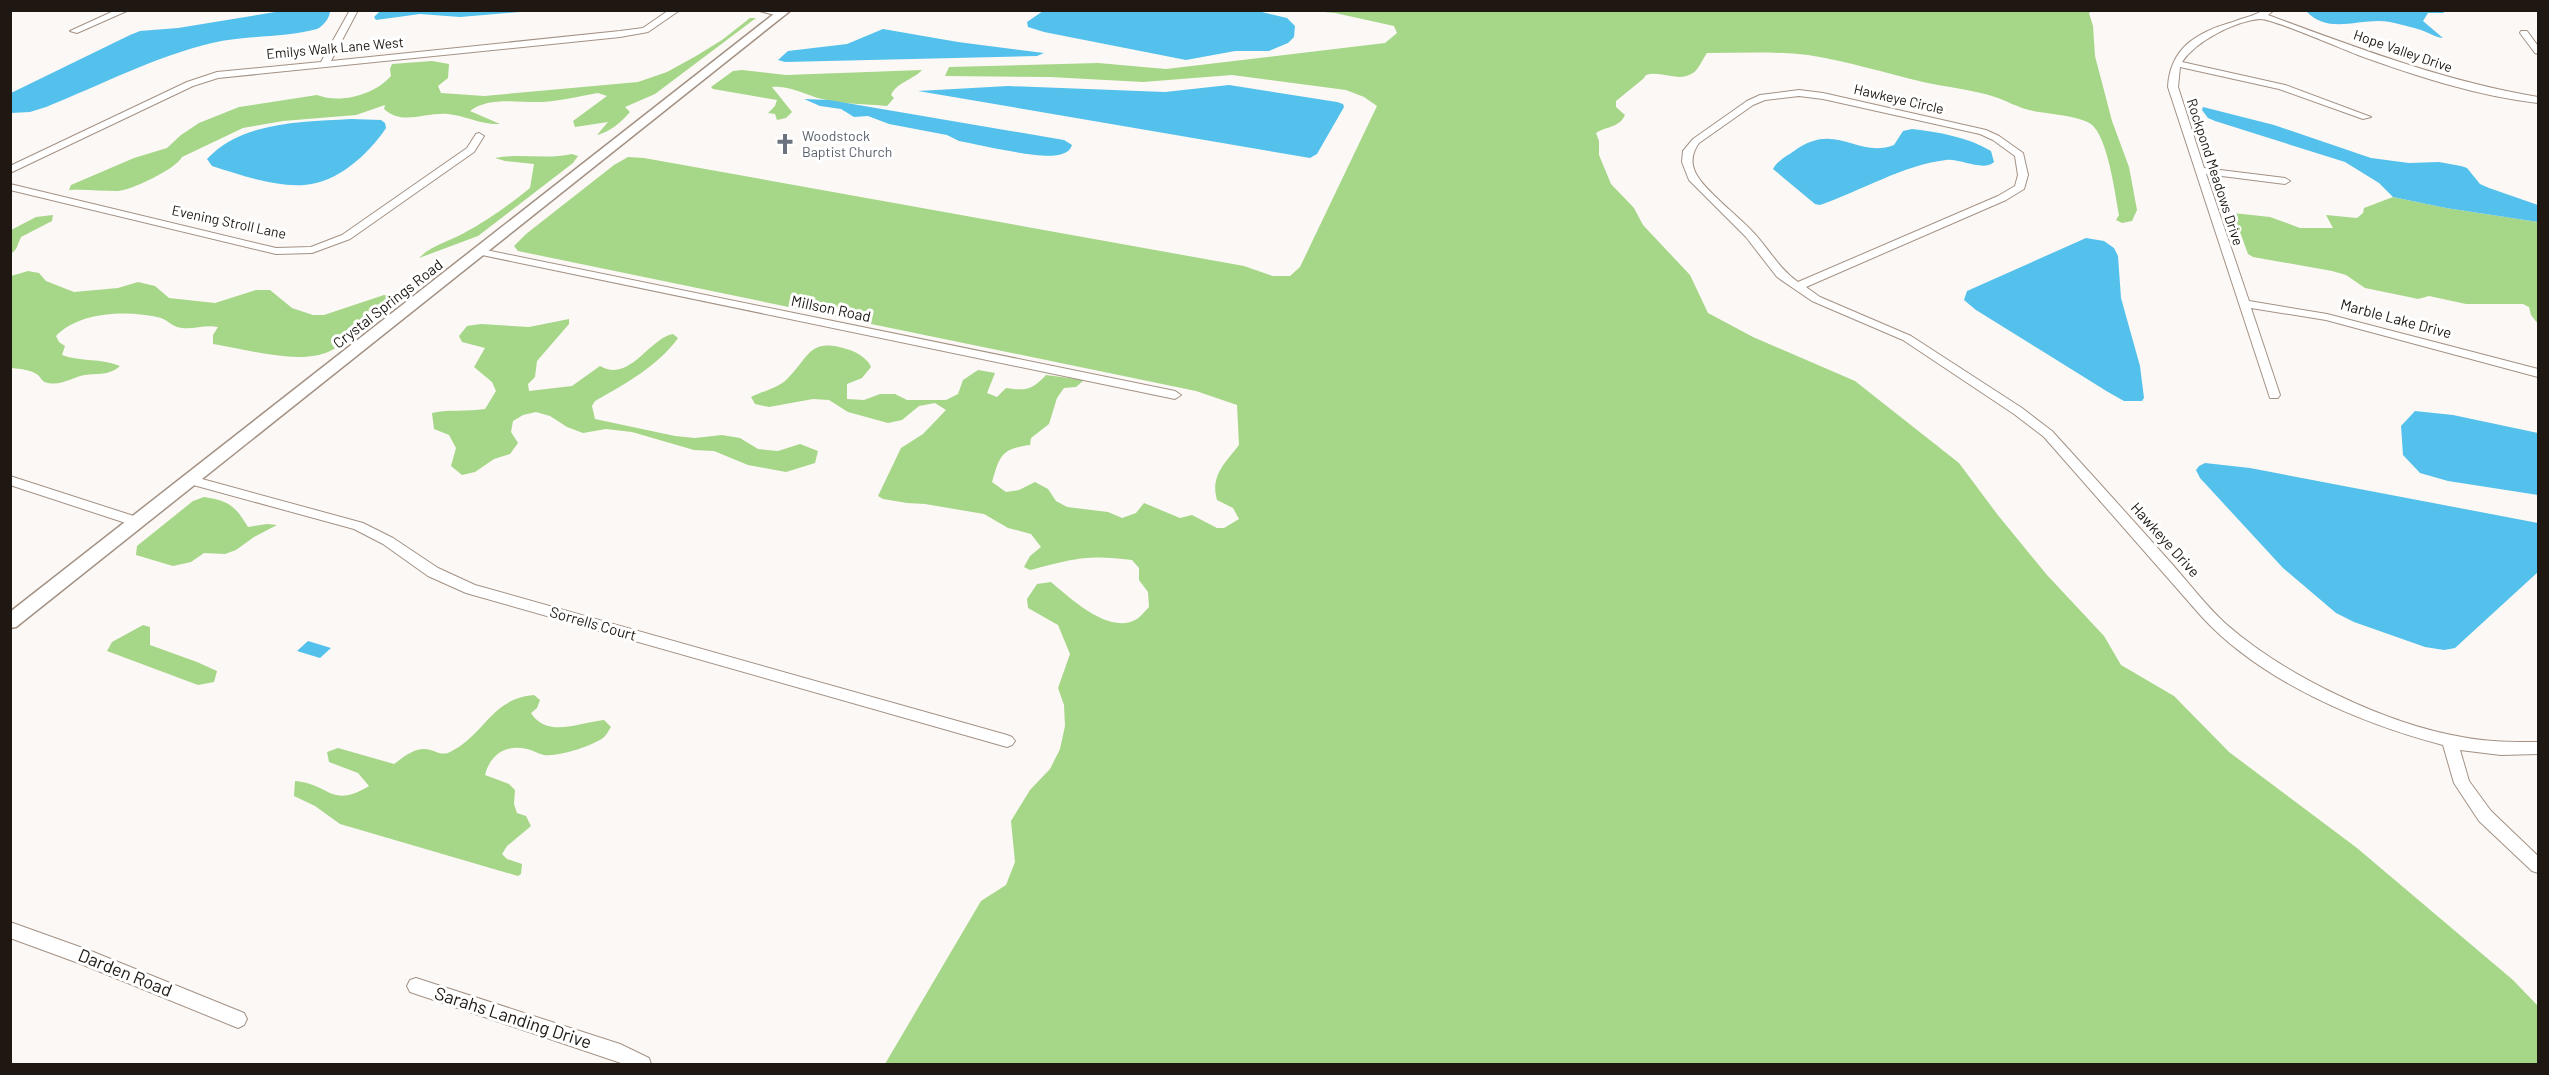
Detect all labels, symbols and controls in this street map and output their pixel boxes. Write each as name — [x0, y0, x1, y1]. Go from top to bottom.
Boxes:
street label: Hope Valley Drive — [2351, 26, 2455, 75]
street label: Emilys Walk Lane West — [266, 33, 404, 62]
street label: Hawkeye Circle — [1852, 80, 1946, 117]
street label: Rockpond Meadows Drive — [2184, 96, 2247, 247]
place label: Woodstock Baptist Church — [802, 127, 892, 160]
church icon: Woodstock Baptist Church — [773, 132, 797, 156]
street label: Evening Stroll Lane — [170, 201, 288, 242]
street label: Crystal Springs Road — [329, 255, 446, 352]
street label: Millson Road — [790, 291, 873, 325]
street label: Marble Lake Drive — [2339, 295, 2454, 342]
street label: Hawkeye Drive — [2128, 498, 2204, 580]
street label: Sorrells Court — [548, 602, 639, 644]
street label: Darden Road — [75, 943, 175, 1001]
street label: Sarahs Landing Drive — [432, 981, 595, 1053]

